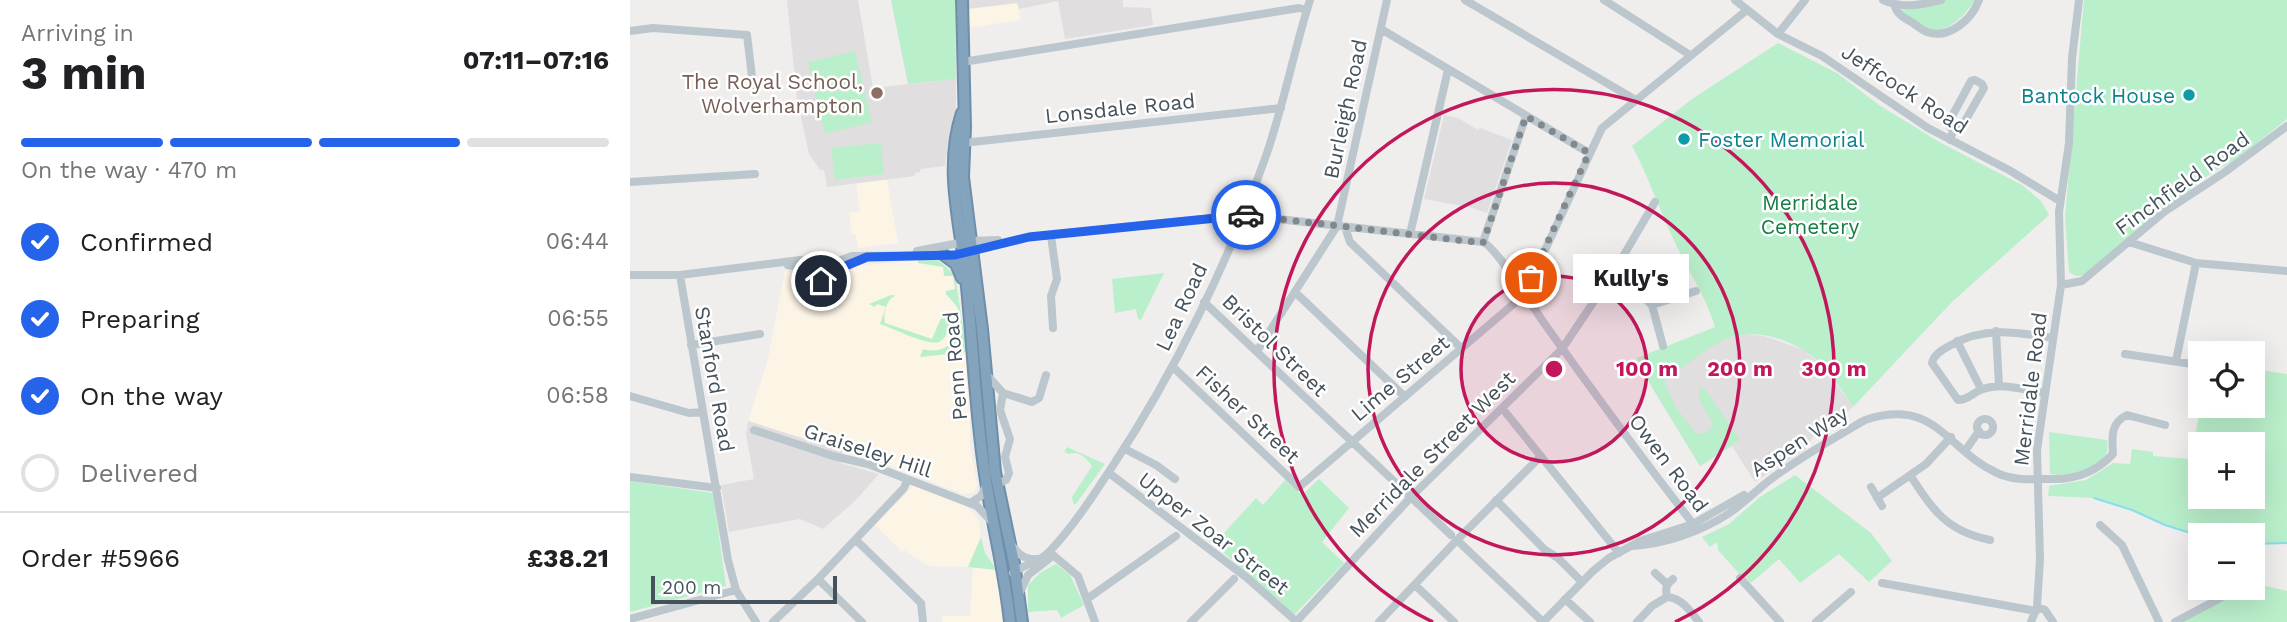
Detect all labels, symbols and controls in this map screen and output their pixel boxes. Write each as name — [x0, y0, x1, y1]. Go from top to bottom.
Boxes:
text: Arriving in — [21, 20, 134, 47]
street label: Burleigh Road — [1318, 37, 1372, 181]
street label: Jeffcock Road — [1837, 39, 1973, 139]
text: 07:11–07:16 — [463, 45, 609, 75]
text: 3 min — [21, 46, 147, 100]
place label: The Royal School, Wolverhampton — [682, 69, 863, 118]
place label: Bantock House — [2021, 83, 2175, 108]
marker: The Royal School, Wolverhampton — [869, 85, 885, 101]
marker: Bantock House — [2181, 87, 2197, 103]
street label: Lonsdale Road — [1044, 88, 1196, 128]
street label: Finchfield Road — [2110, 126, 2254, 240]
place label: Foster Memorial — [1698, 127, 1865, 152]
marker: Foster Memorial — [1676, 131, 1692, 147]
text: On the way · 470 m — [21, 157, 237, 184]
courier — [1211, 180, 1281, 250]
park label: Merridale Cemetery — [1761, 190, 1859, 239]
icon: car — [1227, 196, 1265, 234]
icon: check — [21, 223, 59, 261]
text: Confirmed — [80, 227, 213, 257]
text: 06:44 — [546, 228, 609, 255]
pin — [1501, 248, 1561, 308]
pin — [791, 251, 851, 311]
callout: Kully's — [1573, 254, 1688, 302]
street label: Lea Road — [1150, 259, 1212, 355]
icon: bag — [1512, 259, 1550, 297]
icon: home — [802, 262, 840, 300]
text: Kully's — [1593, 265, 1669, 292]
street label: Bristol Street — [1217, 289, 1333, 402]
icon: check — [21, 300, 59, 338]
text: Preparing — [80, 304, 200, 334]
street label: Stanford Road — [690, 304, 740, 454]
text: 06:55 — [547, 305, 609, 332]
street label: Penn Road — [938, 311, 972, 421]
street label: Merridale Road — [2008, 311, 2052, 467]
street label: Lime Street — [1346, 330, 1454, 426]
map controls — [2188, 341, 2265, 600]
button: locate — [2188, 341, 2265, 418]
text: 100 m — [1616, 356, 1678, 381]
text: 200 m — [1707, 356, 1773, 381]
text: 300 m — [1801, 356, 1867, 381]
centre of rings — [1542, 357, 1566, 381]
street label: Fisher Street — [1191, 359, 1305, 469]
street label: Merridale Street West — [1344, 366, 1520, 542]
icon: check — [21, 377, 59, 415]
text: On the way — [80, 381, 223, 411]
text: 06:58 — [546, 382, 609, 409]
street label: Aspen Way — [1746, 400, 1853, 482]
street label: Owen Road — [1624, 409, 1714, 517]
street label: Graiseley Hill — [801, 417, 936, 483]
button: + — [2188, 432, 2265, 509]
text: Delivered — [80, 458, 199, 488]
street label: Upper Zoar Street — [1134, 466, 1294, 600]
button: − — [2188, 523, 2265, 600]
text: Order #5966 — [21, 543, 180, 573]
text: £38.21 — [527, 543, 609, 573]
scale bar — [651, 573, 836, 605]
text: 200 m — [662, 576, 721, 599]

